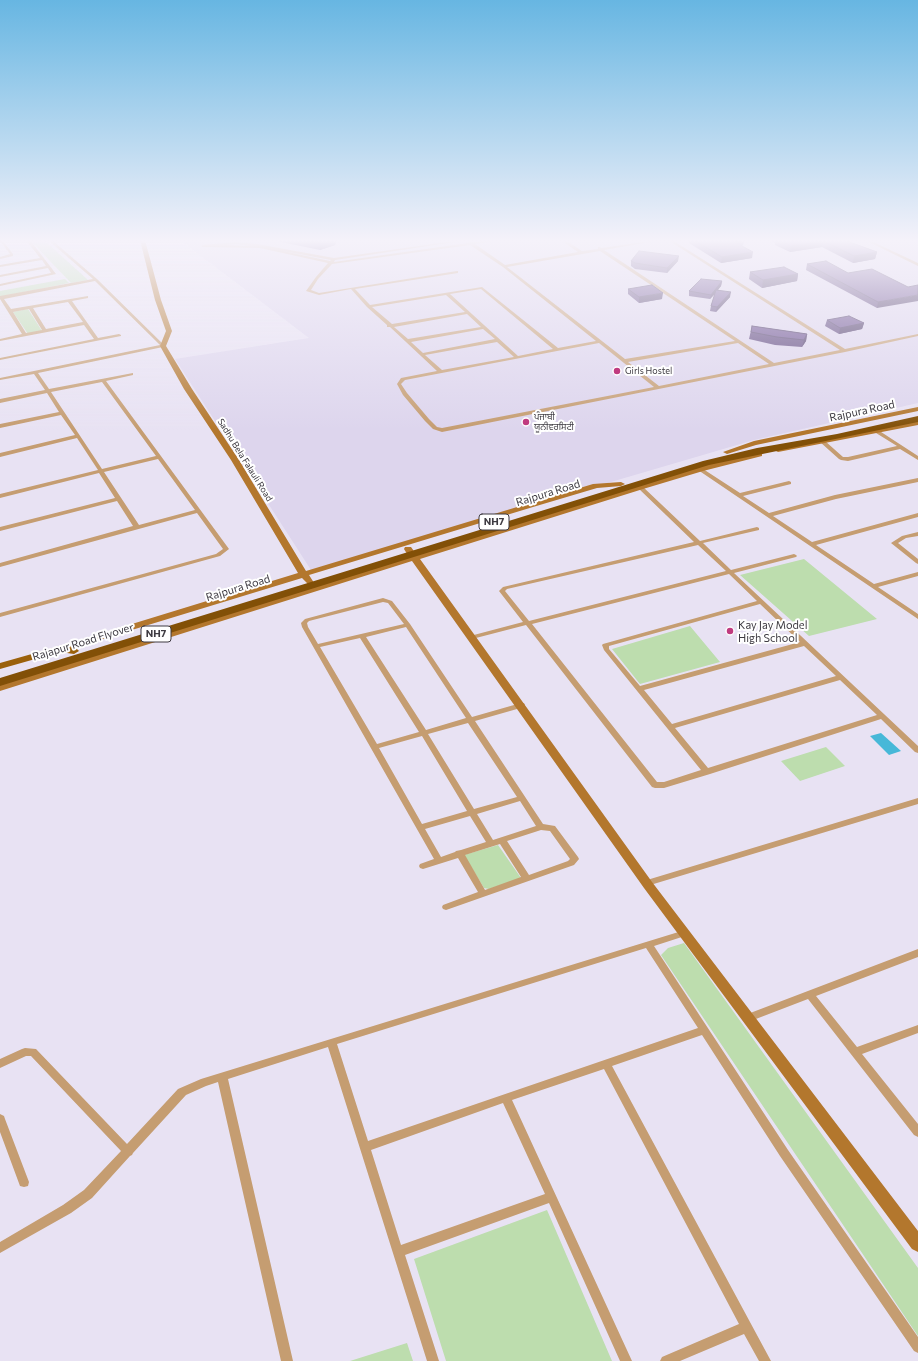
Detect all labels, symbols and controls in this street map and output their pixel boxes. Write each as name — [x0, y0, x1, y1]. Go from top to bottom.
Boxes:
marker: Girls Hostel — [612, 366, 622, 376]
place label: Girls Hostel — [625, 366, 672, 376]
street label: Rajpura Road — [828, 398, 896, 424]
place label: ਪੰਜਾਬੀ ਯੂਨੀਵਰਸਿਟੀ — [534, 412, 574, 433]
street label: Sadhu Bela Falauli Road — [215, 417, 275, 503]
marker: ਪੰਜਾਬੀ ਯੂਨੀਵਰਸਿਟੀ — [521, 417, 531, 427]
street label: Rajpura Road — [514, 477, 582, 509]
road number: NH7 — [479, 514, 509, 530]
street label: Rajpura Road — [204, 572, 272, 604]
place label: Kay Jay Model High School — [738, 618, 807, 644]
street label: Rajapur Road Flyover — [31, 620, 135, 664]
road number: NH7 — [141, 626, 171, 642]
marker: Kay Jay Model High School — [725, 626, 735, 636]

